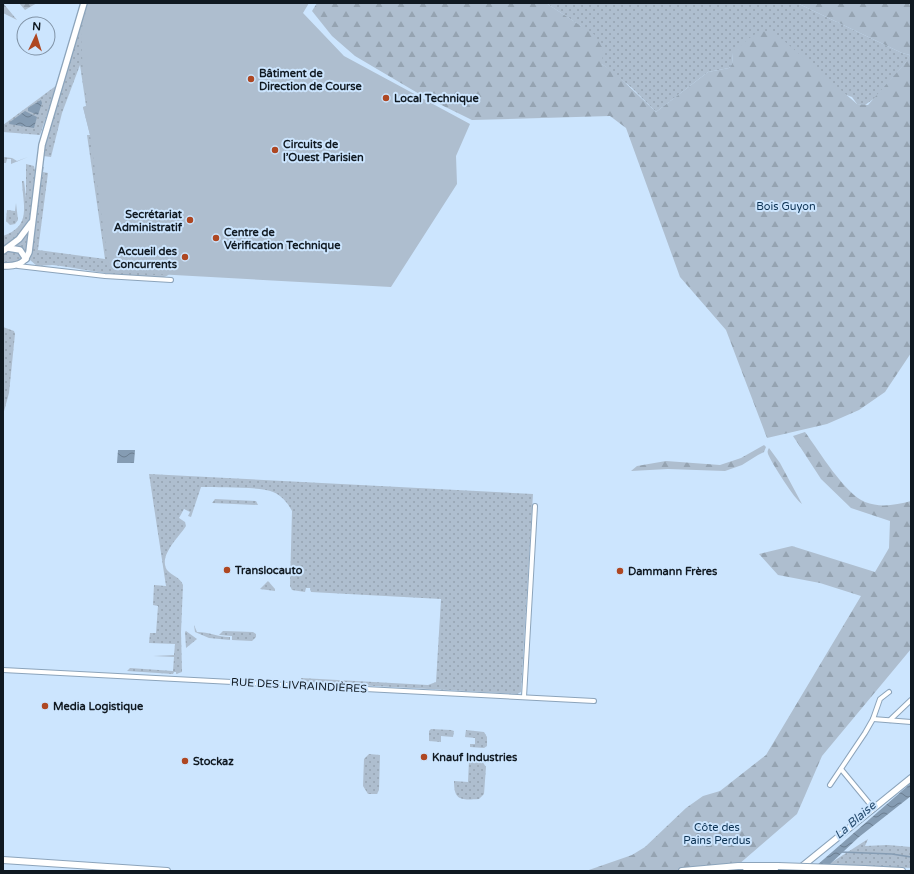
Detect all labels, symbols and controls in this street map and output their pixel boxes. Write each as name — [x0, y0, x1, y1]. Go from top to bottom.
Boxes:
north arrow — [16, 16, 56, 56]
text: N — [32, 20, 42, 33]
place label: Bâtiment de Direction de Course — [259, 67, 363, 93]
marker: Bâtiment de Direction de Course — [246, 74, 256, 84]
place label: Local Technique — [394, 92, 480, 106]
marker: Local Technique — [381, 93, 391, 103]
place label: Circuits de l’Ouest Parisien — [283, 138, 364, 164]
marker: Circuits de l’Ouest Parisien — [270, 145, 280, 155]
park label: Bois Guyon — [756, 200, 816, 213]
place label: Secrétariat Administratif — [114, 208, 183, 234]
marker: Secrétariat Administratif — [185, 215, 195, 225]
place label: Centre de Vérification Technique — [224, 226, 341, 253]
marker: Centre de Vérification Technique — [211, 233, 221, 243]
place label: Accueil des Concurrents — [113, 245, 178, 271]
marker: Accueil des Concurrents — [180, 252, 190, 262]
place label: Translocauto — [234, 564, 303, 577]
marker: Translocauto — [222, 565, 232, 575]
place label: Dammann Frères — [628, 565, 718, 578]
marker: Dammann Frères — [615, 566, 625, 576]
street label: RUE DES LIVRAINDIÈRES — [231, 674, 368, 696]
place label: Media Logistique — [53, 700, 144, 714]
marker: Media Logistique — [40, 701, 50, 711]
place label: Knauf Industries — [432, 751, 518, 764]
marker: Knauf Industries — [419, 752, 429, 762]
place label: Stockaz — [193, 755, 234, 768]
marker: Stockaz — [180, 756, 190, 766]
water label: La Blaise — [831, 797, 879, 842]
park label: Côte des Pains Perdus — [683, 821, 751, 847]

